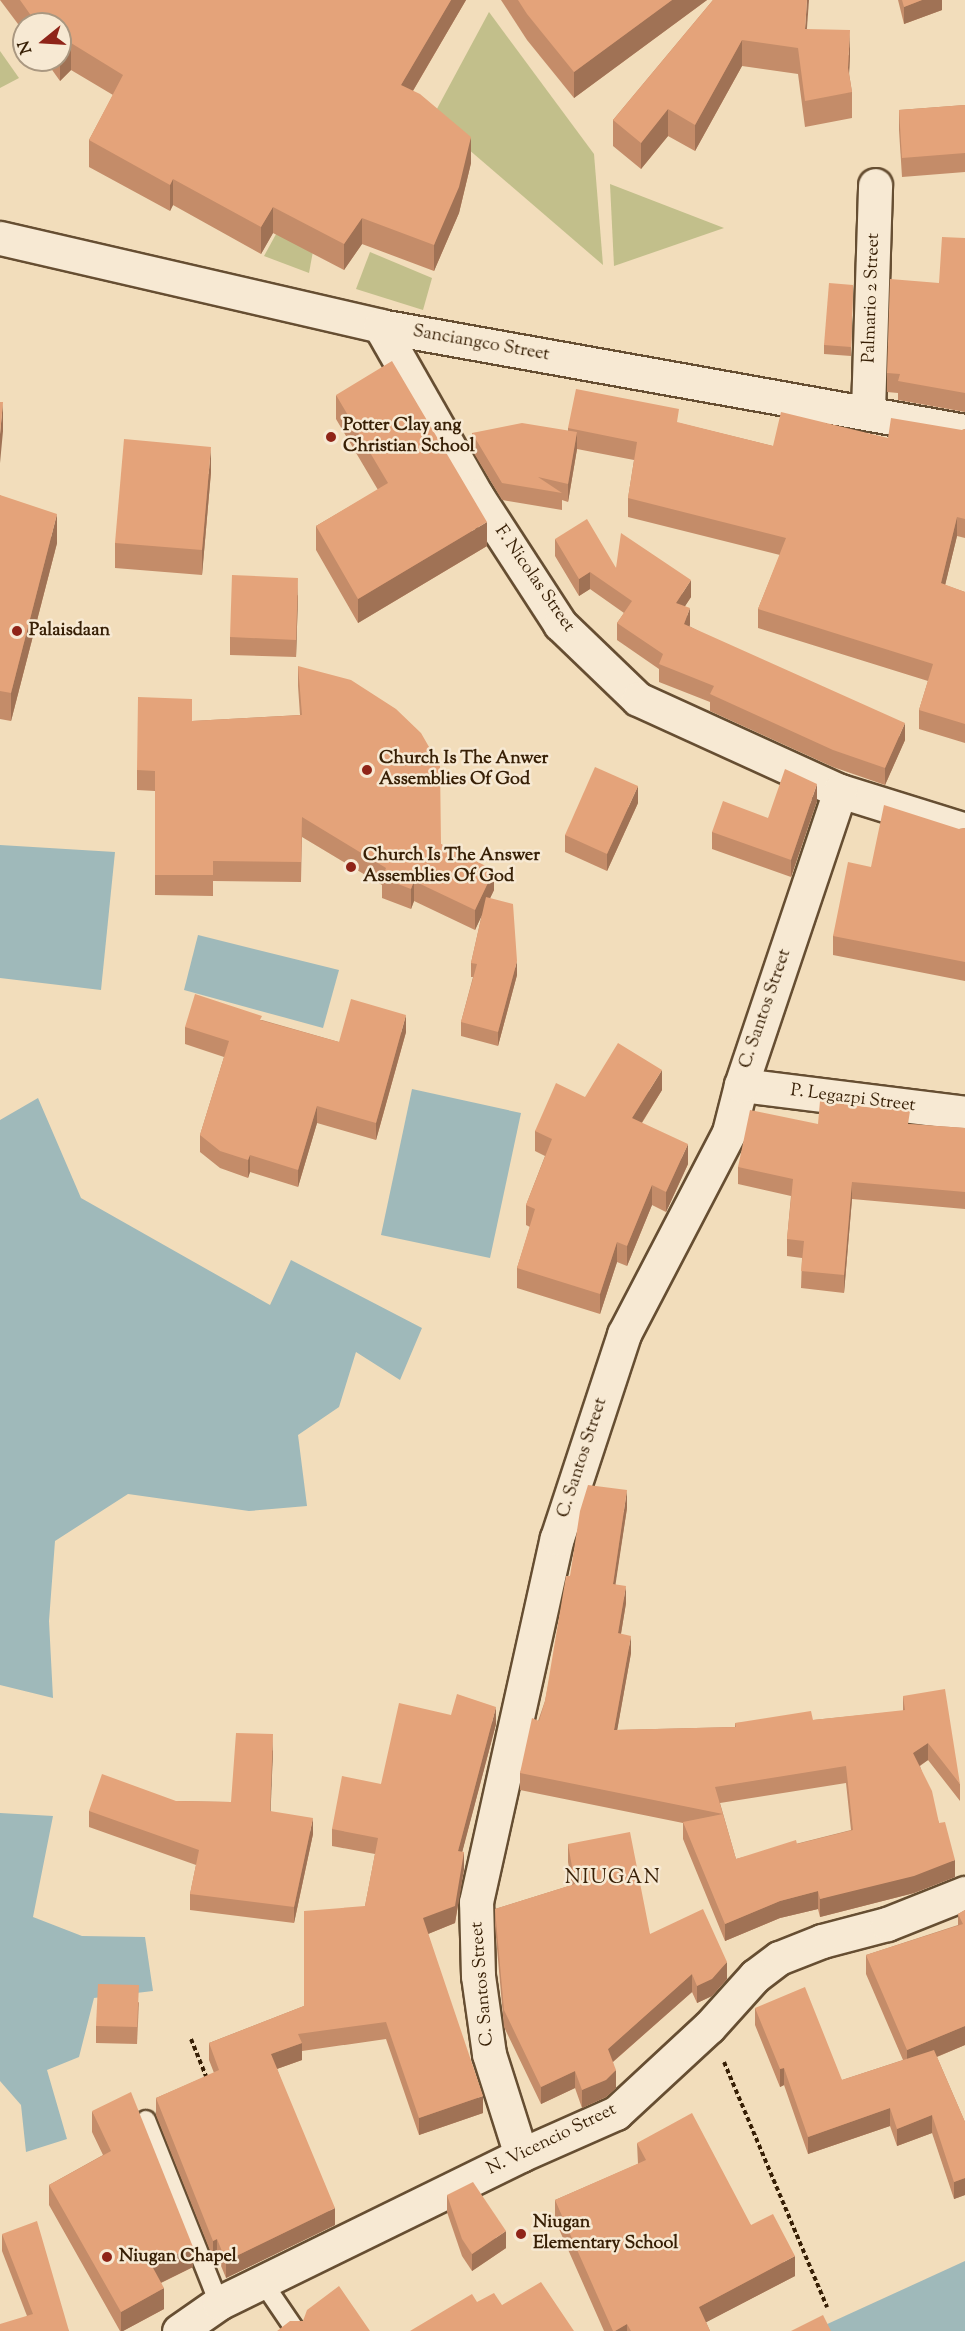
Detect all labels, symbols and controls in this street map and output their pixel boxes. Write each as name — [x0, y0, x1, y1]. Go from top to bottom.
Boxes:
north arrow — [12, 12, 72, 72]
text: N — [13, 37, 39, 57]
street label: Palmario 2 Street — [859, 232, 885, 364]
street label: Sanciangco Street — [411, 321, 551, 367]
place label: Potter Clay ang Christian School — [343, 416, 475, 458]
marker: Potter Clay ang Christian School — [324, 430, 338, 444]
street label: F. Nicolas Street — [489, 521, 579, 637]
place label: Palaisdaan — [29, 620, 110, 642]
marker: Palaisdaan — [10, 624, 24, 638]
place label: Church Is The Anwer Assemblies Of God — [379, 749, 548, 792]
marker: Church Is The Anwer Assemblies Of God — [360, 763, 374, 777]
place label: Church Is The Answer Assemblies Of God — [363, 846, 540, 888]
marker: Church Is The Answer Assemblies Of God — [344, 860, 358, 874]
street label: C. Santos Street — [735, 946, 797, 1072]
street label: P. Legazpi Street — [789, 1081, 917, 1117]
street label: C. Santos Street — [553, 1395, 613, 1521]
district label: NIUGAN — [565, 1866, 661, 1890]
street label: C. Santos Street — [467, 1921, 499, 2047]
street label: N. Vicencio Street — [484, 2099, 620, 2181]
place label: Niugan Elementary School — [533, 2213, 678, 2256]
marker: Niugan Elementary School — [514, 2227, 528, 2241]
place label: Niugan Chapel — [119, 2246, 237, 2268]
marker: Niugan Chapel — [100, 2250, 114, 2264]

